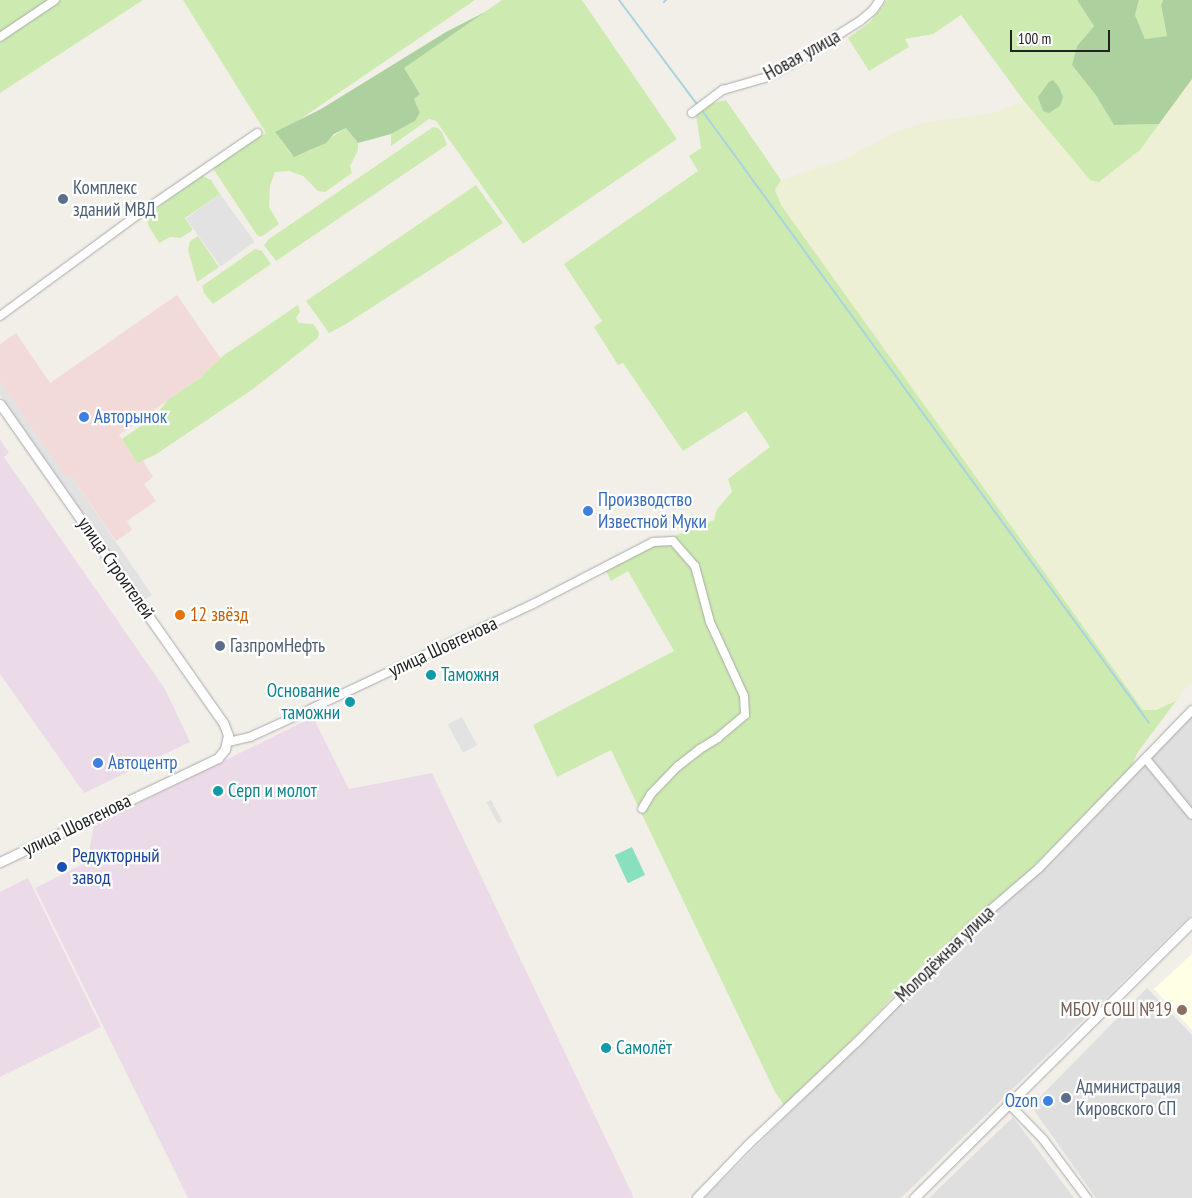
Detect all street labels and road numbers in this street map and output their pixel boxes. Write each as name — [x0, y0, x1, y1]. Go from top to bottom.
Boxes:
street label: Новая улица — [760, 25, 844, 85]
street label: улица Строителей — [73, 513, 159, 623]
street label: улица Шовгенова — [385, 612, 501, 682]
street label: улица Шовгенова — [19, 789, 135, 861]
street label: Молодёжная улица — [891, 901, 999, 1007]

